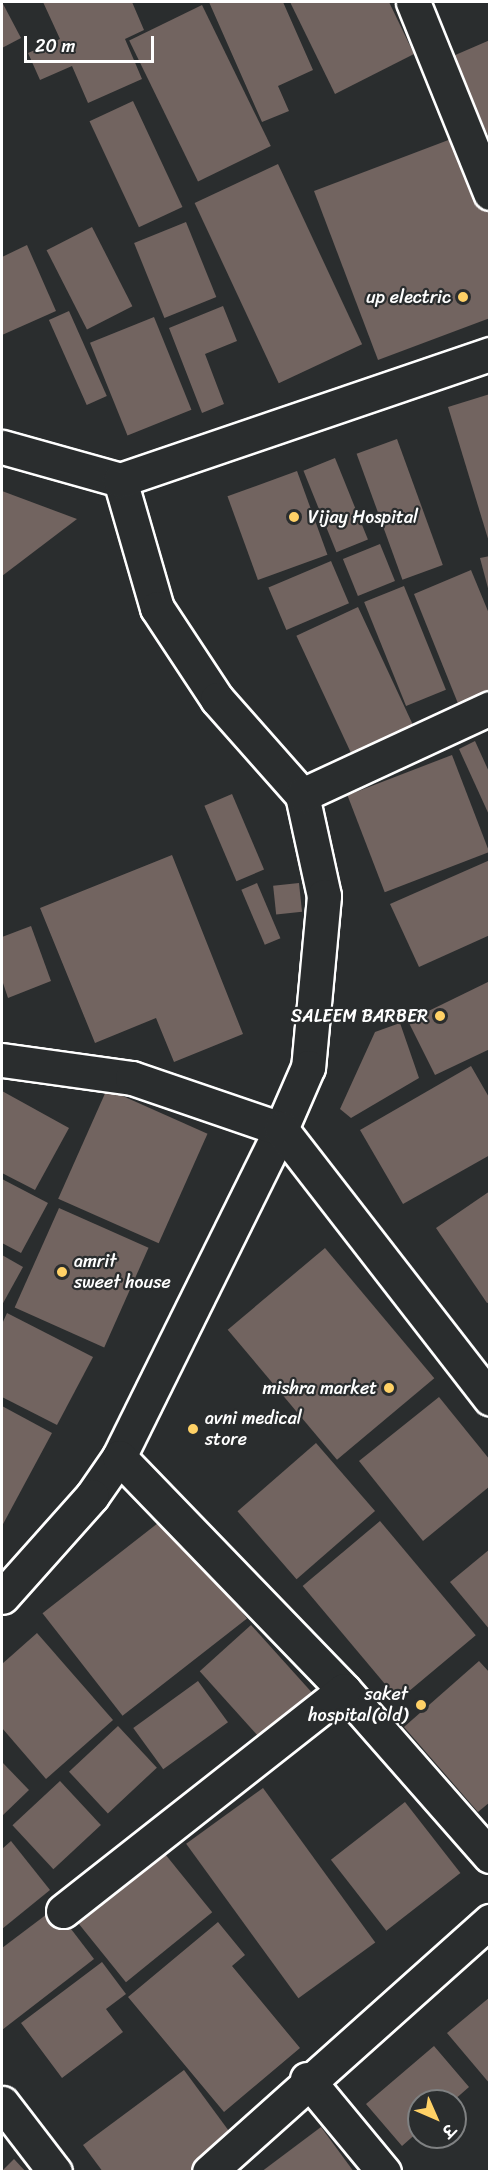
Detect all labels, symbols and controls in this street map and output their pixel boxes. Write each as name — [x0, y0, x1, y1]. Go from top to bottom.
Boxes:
scale bar — [27, 24, 158, 62]
text: 20 m — [35, 30, 75, 62]
place label: up electric — [366, 286, 451, 308]
marker: up electric — [456, 290, 470, 304]
place label: Vijay Hospital — [308, 506, 419, 528]
marker: Vijay Hospital — [285, 508, 303, 526]
place label: SALEEM BARBER — [291, 1005, 428, 1027]
marker: SALEEM BARBER — [433, 1009, 447, 1023]
place label: amrit sweet house — [74, 1251, 170, 1294]
marker: amrit sweet house — [55, 1265, 69, 1279]
place label: mishra market — [262, 1377, 377, 1399]
marker: mishra market — [382, 1381, 396, 1395]
place label: avni medical store — [205, 1408, 302, 1450]
marker: avni medical store — [186, 1422, 200, 1436]
place label: saket hospital(old) — [308, 1684, 408, 1726]
marker: saket hospital(old) — [412, 1696, 430, 1714]
north arrow — [407, 2089, 467, 2149]
text: उ — [435, 2117, 463, 2145]

